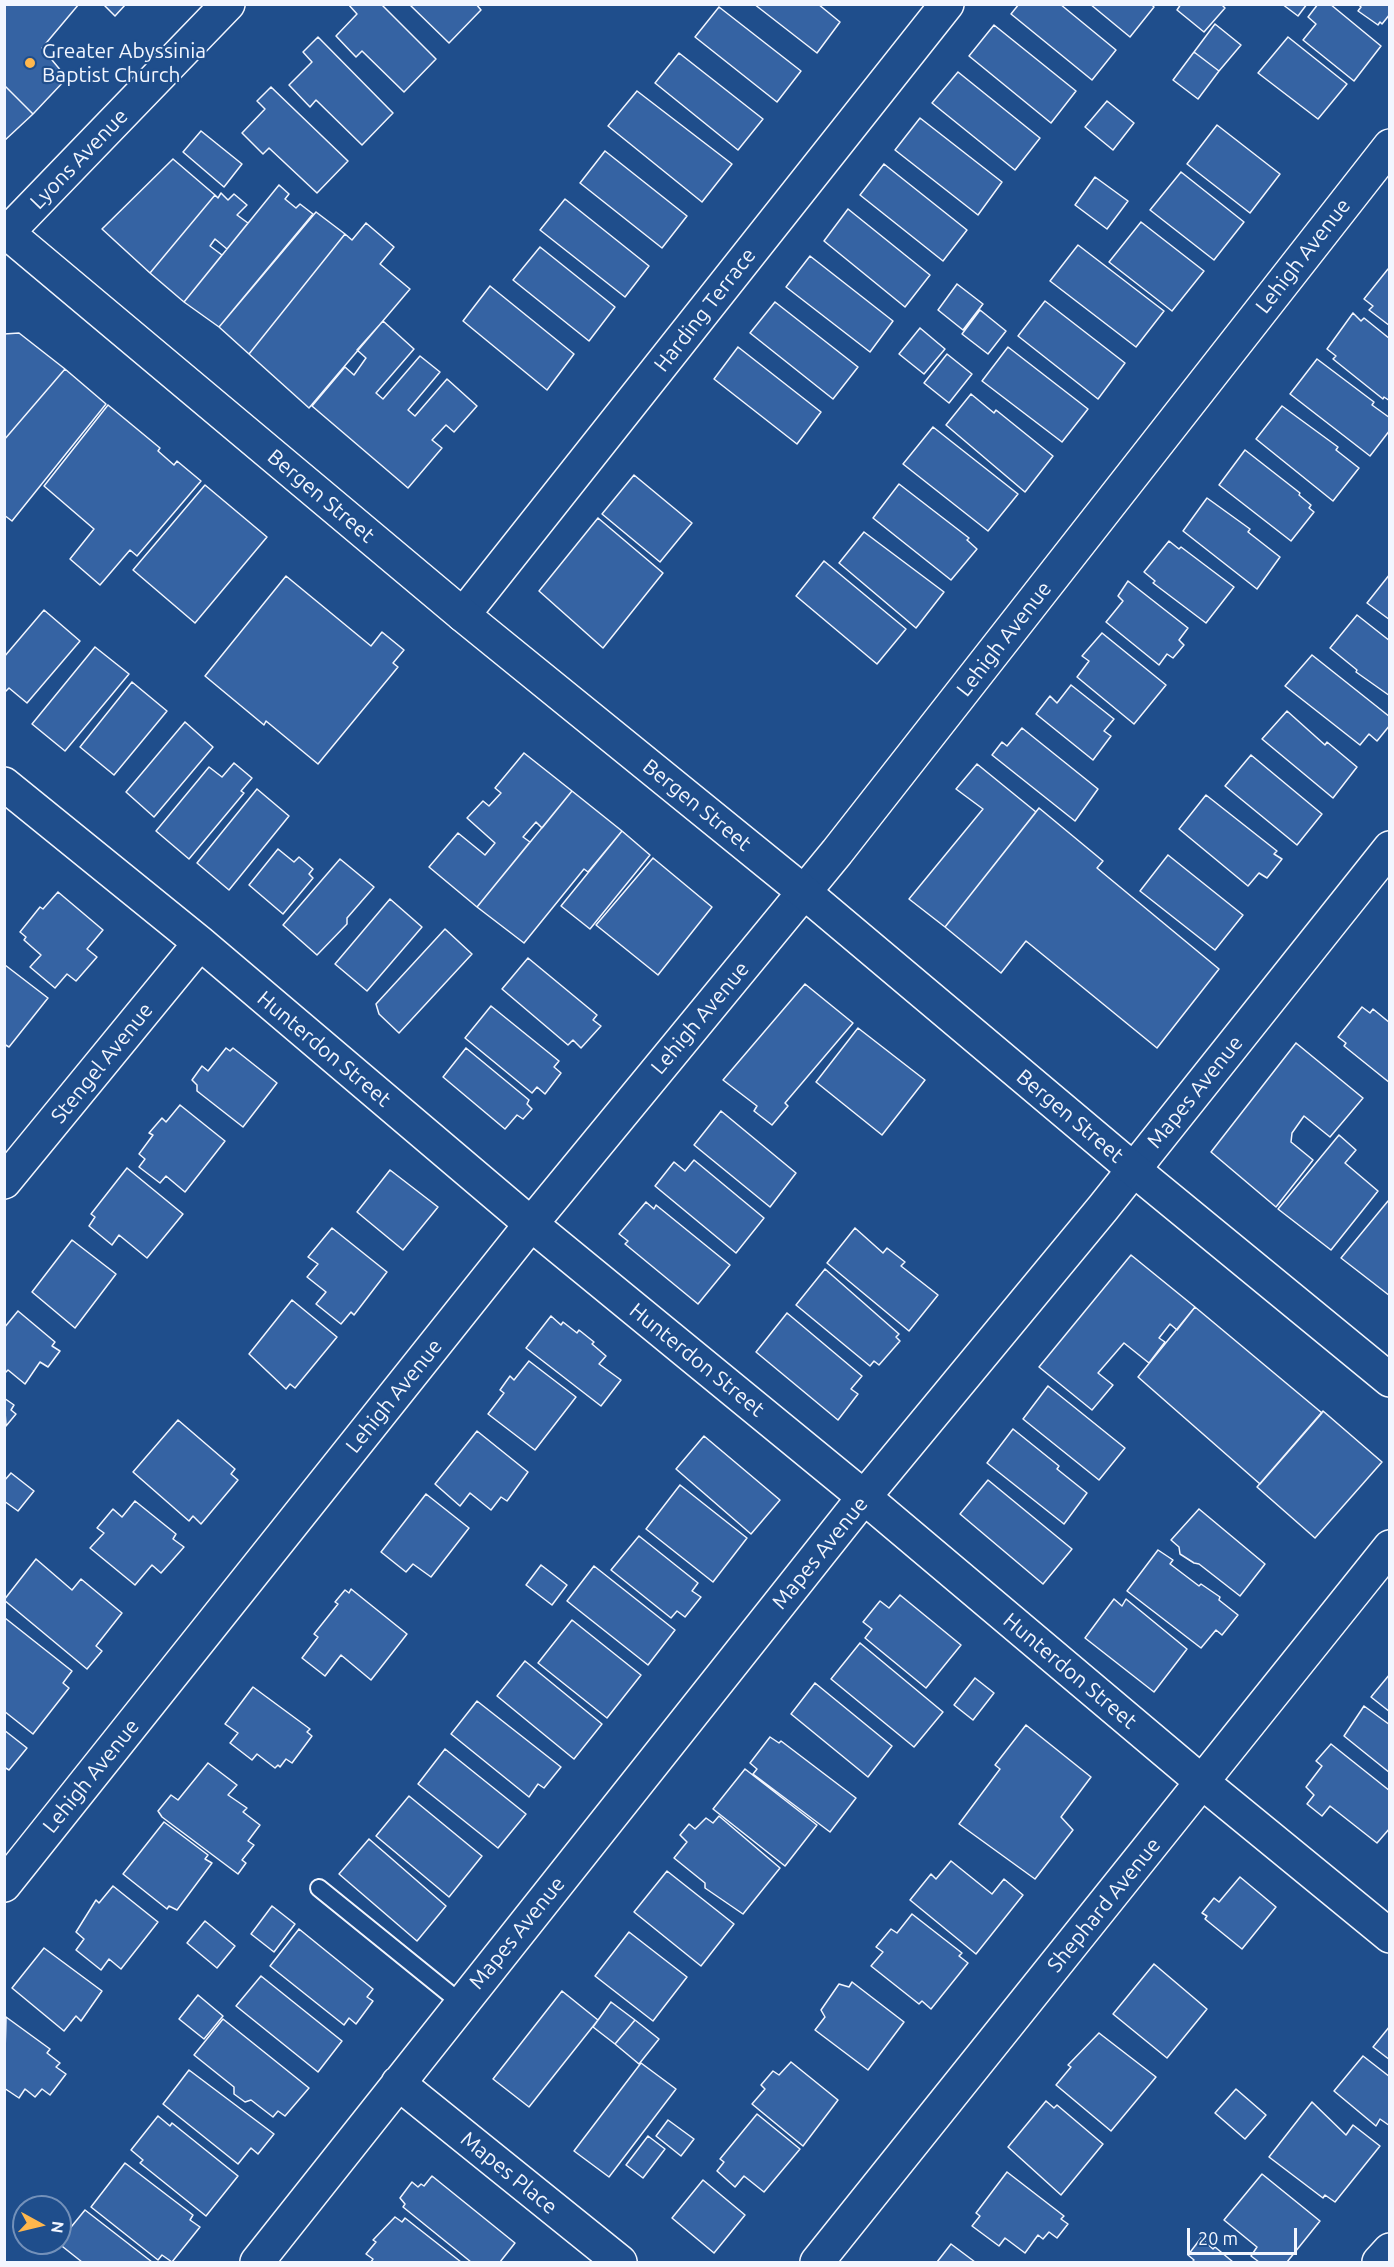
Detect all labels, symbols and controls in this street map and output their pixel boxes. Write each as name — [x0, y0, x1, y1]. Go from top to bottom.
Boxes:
place label: Greater Abyssinia Baptist Church — [42, 38, 206, 88]
marker: Greater Abyssinia Baptist Church — [23, 56, 37, 70]
street label: Lyons Avenue — [25, 104, 133, 214]
street label: Lehigh Avenue — [1250, 193, 1356, 319]
street label: Harding Terrace — [649, 243, 761, 377]
street label: Bergen Street — [262, 444, 380, 548]
street label: Lehigh Avenue — [951, 576, 1057, 702]
street label: Bergen Street — [638, 754, 756, 856]
street label: Lehigh Avenue — [646, 957, 754, 1079]
street label: Hunterdon Street — [252, 986, 396, 1112]
street label: Stengel Avenue — [46, 998, 158, 1128]
street label: Mapes Avenue — [1142, 1031, 1248, 1153]
street label: Bergen Street — [1011, 1064, 1129, 1168]
street label: Hunterdon Street — [624, 1298, 770, 1422]
street label: Lehigh Avenue — [340, 1334, 448, 1458]
street label: Mapes Avenue — [767, 1492, 873, 1614]
street label: Hunterdon Street — [998, 1608, 1142, 1734]
street label: Lehigh Avenue — [37, 1714, 145, 1838]
street label: Shephard Avenue — [1042, 1833, 1166, 1977]
street label: Mapes Avenue — [464, 1872, 570, 1994]
street label: Mapes Place — [456, 2126, 562, 2220]
north arrow — [12, 2195, 72, 2255]
scale bar — [1190, 2216, 1300, 2254]
text: N — [48, 2220, 68, 2234]
text: 20 m — [1198, 2228, 1238, 2248]

